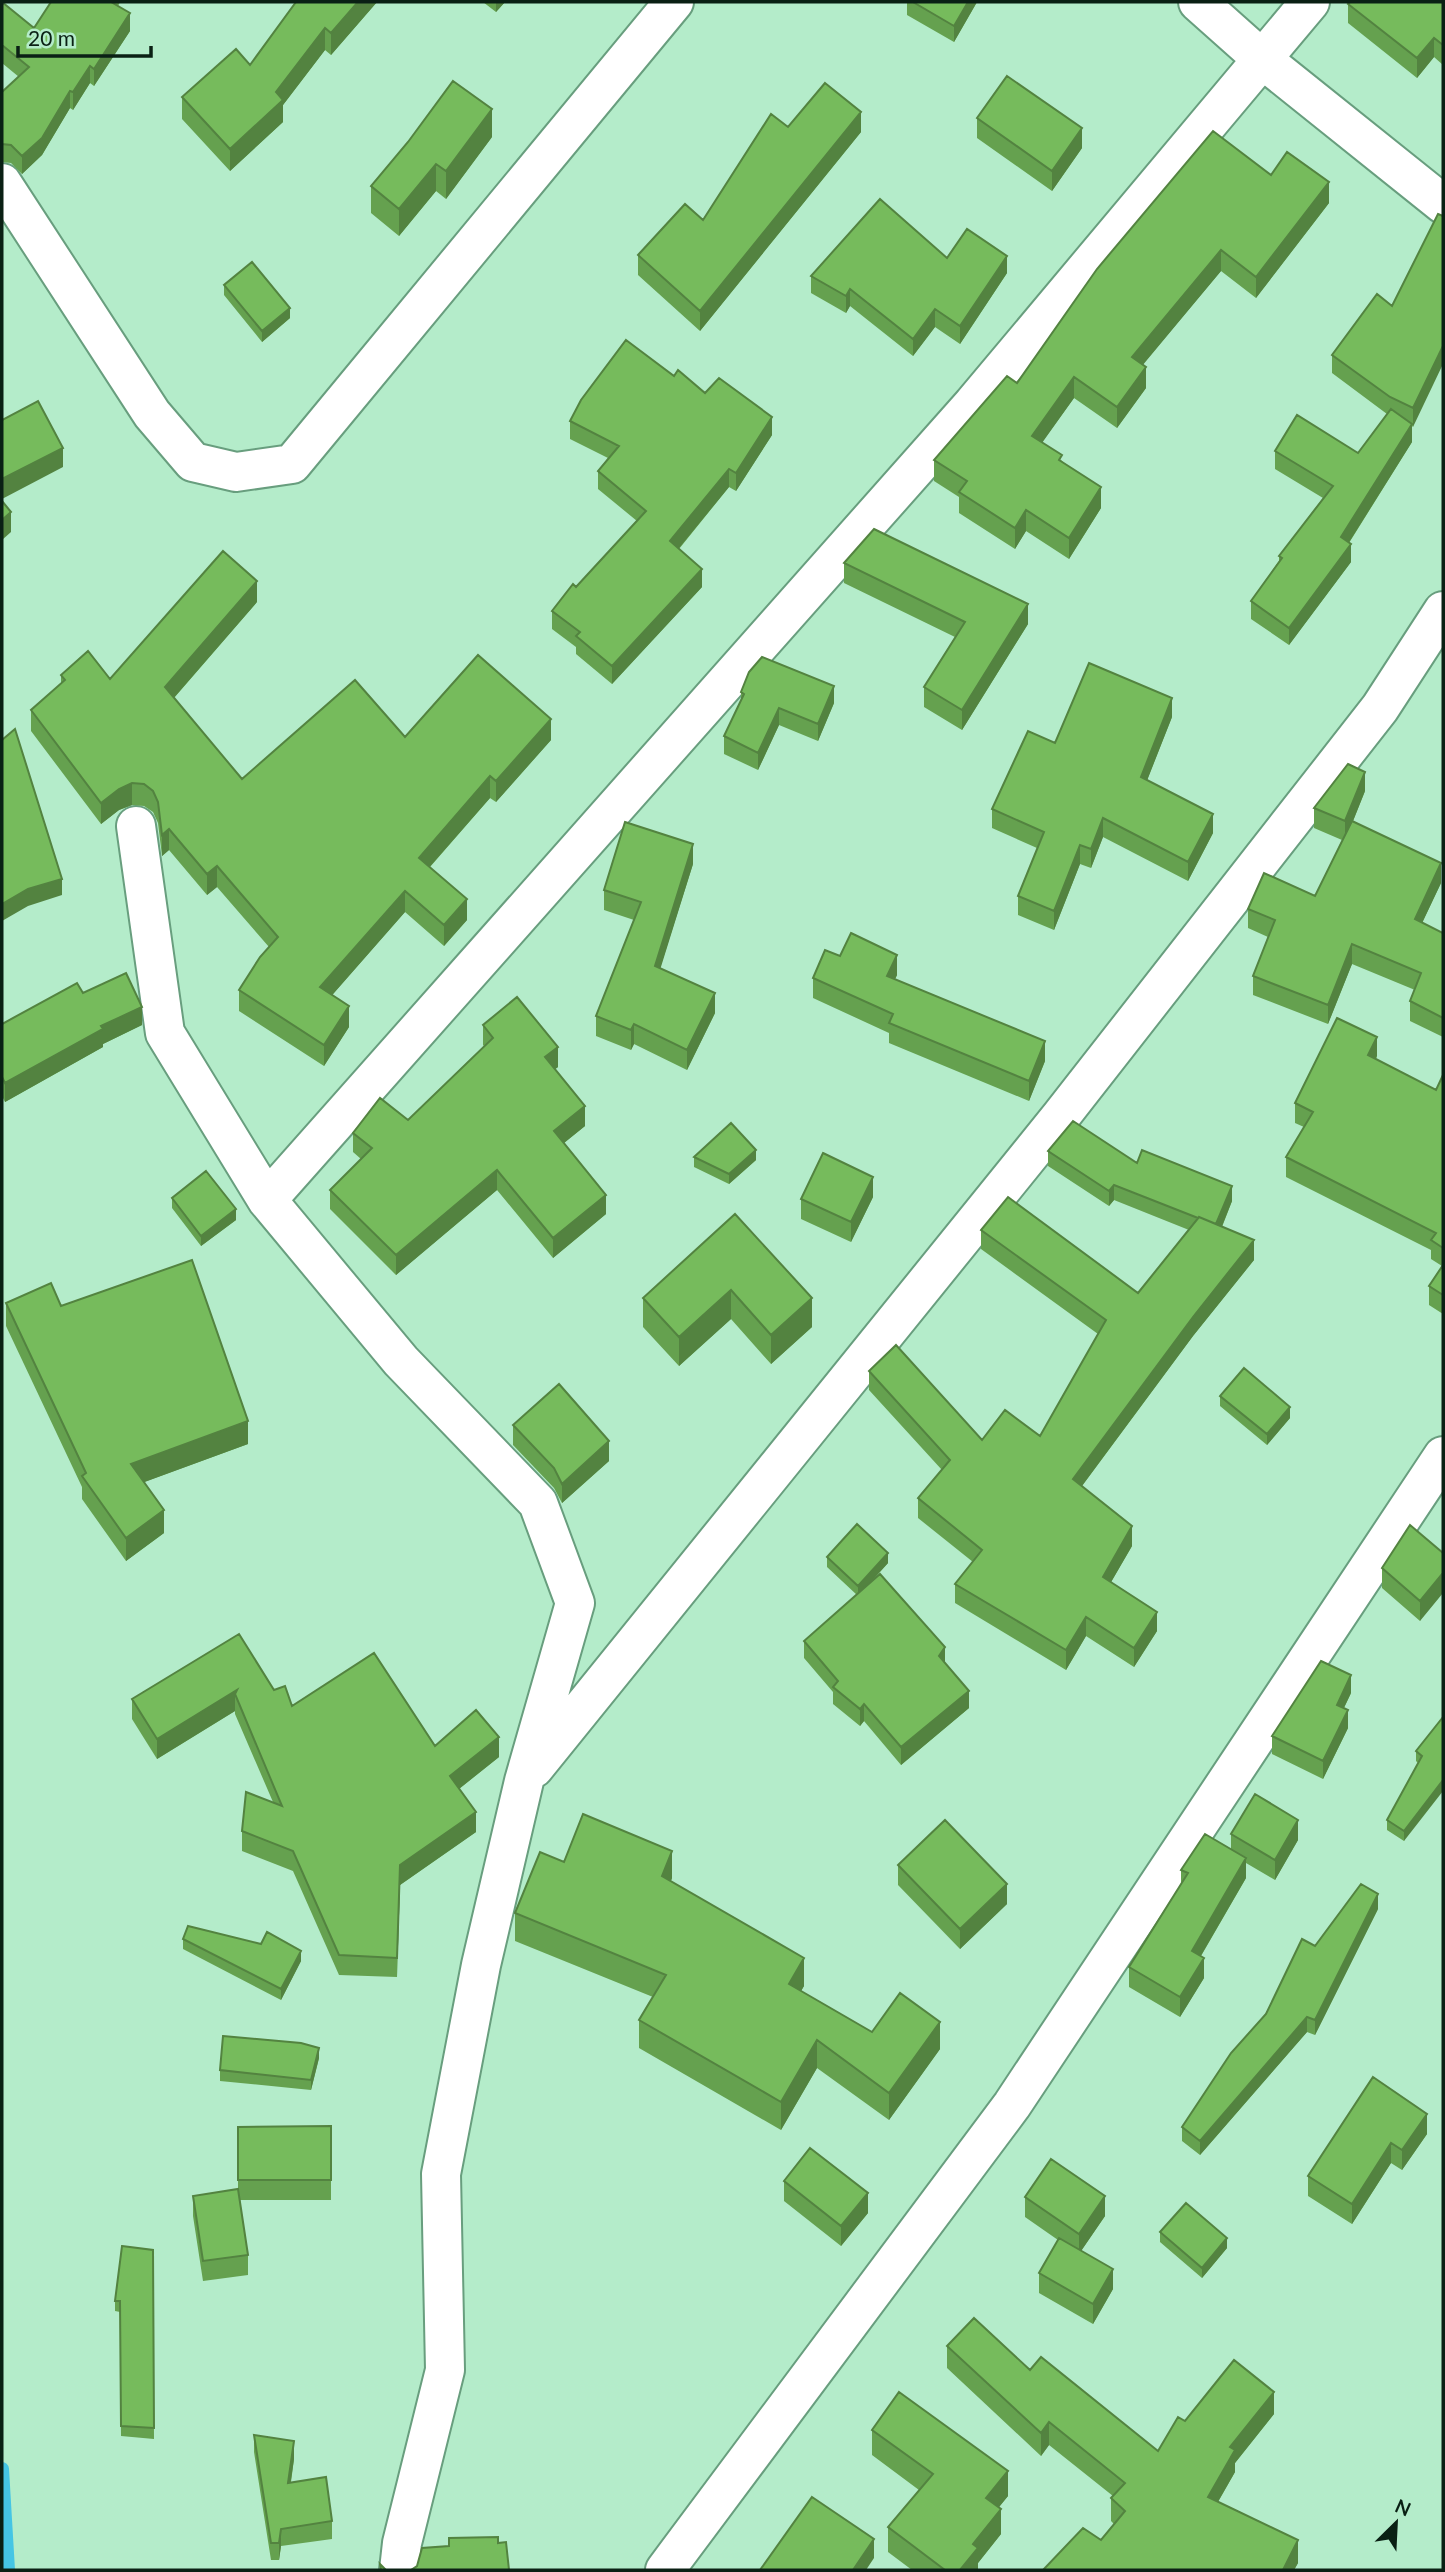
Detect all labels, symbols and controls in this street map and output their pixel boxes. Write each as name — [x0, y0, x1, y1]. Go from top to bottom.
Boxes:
scale bar — [18, 14, 150, 58]
text: 20 m — [28, 25, 75, 50]
north arrow — [1361, 2488, 1431, 2558]
text: N — [1392, 2494, 1414, 2520]

